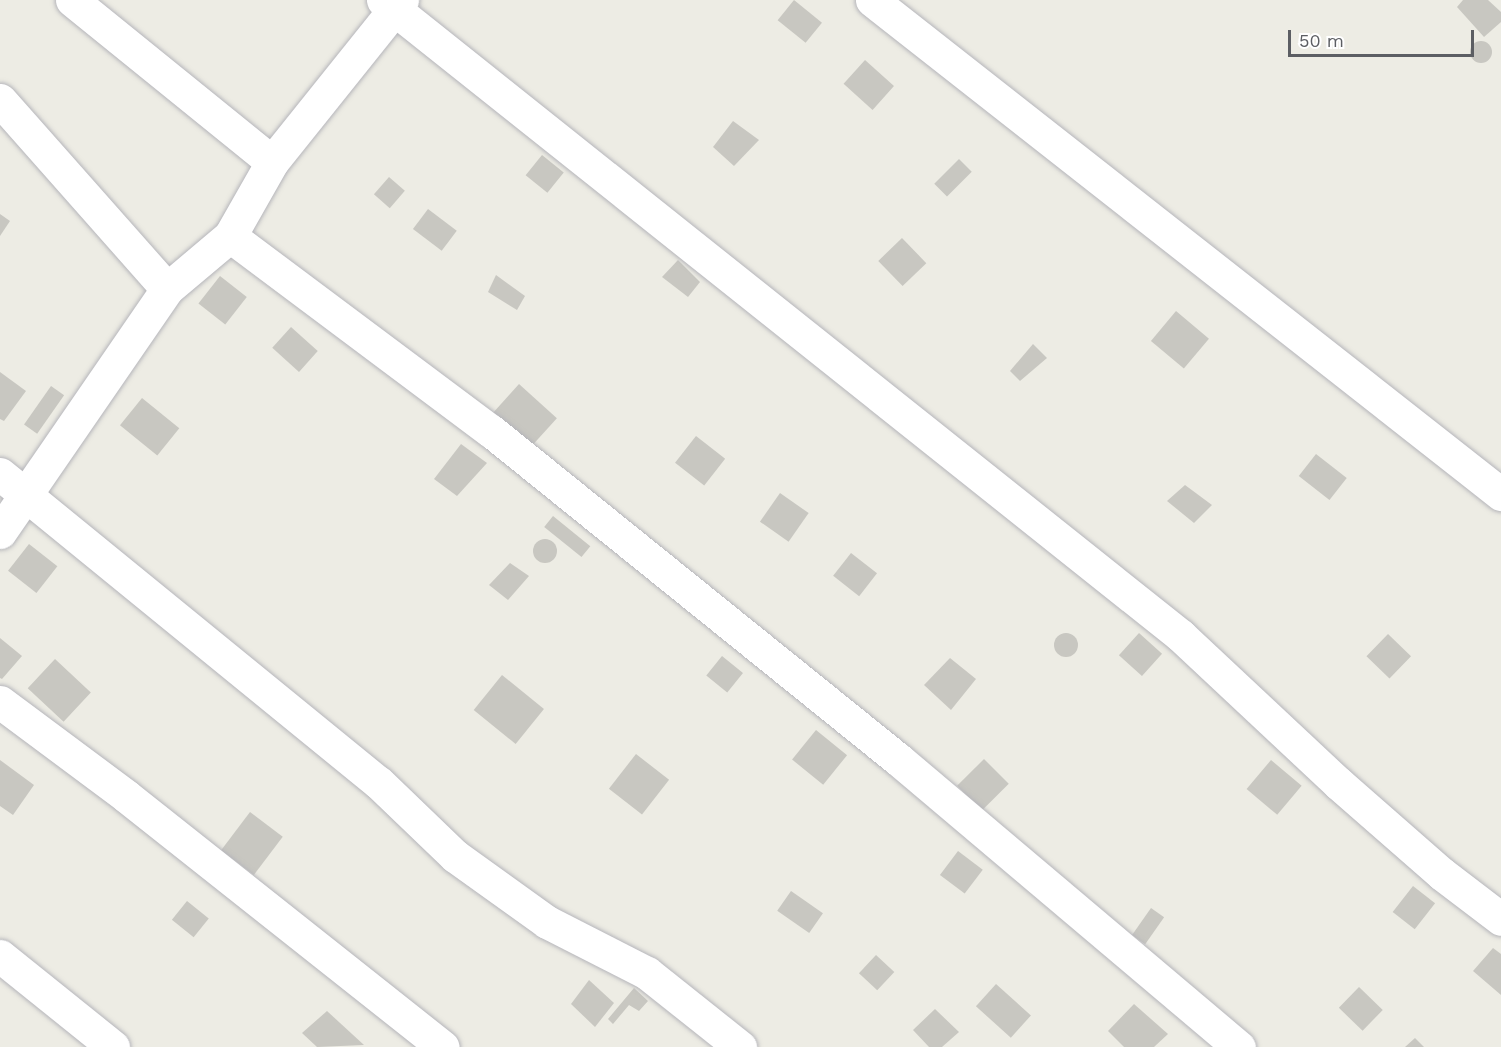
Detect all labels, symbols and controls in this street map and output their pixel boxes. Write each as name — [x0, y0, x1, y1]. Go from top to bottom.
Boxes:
scale bar — [1291, 18, 1477, 56]
text: 50 m — [1299, 30, 1344, 51]

